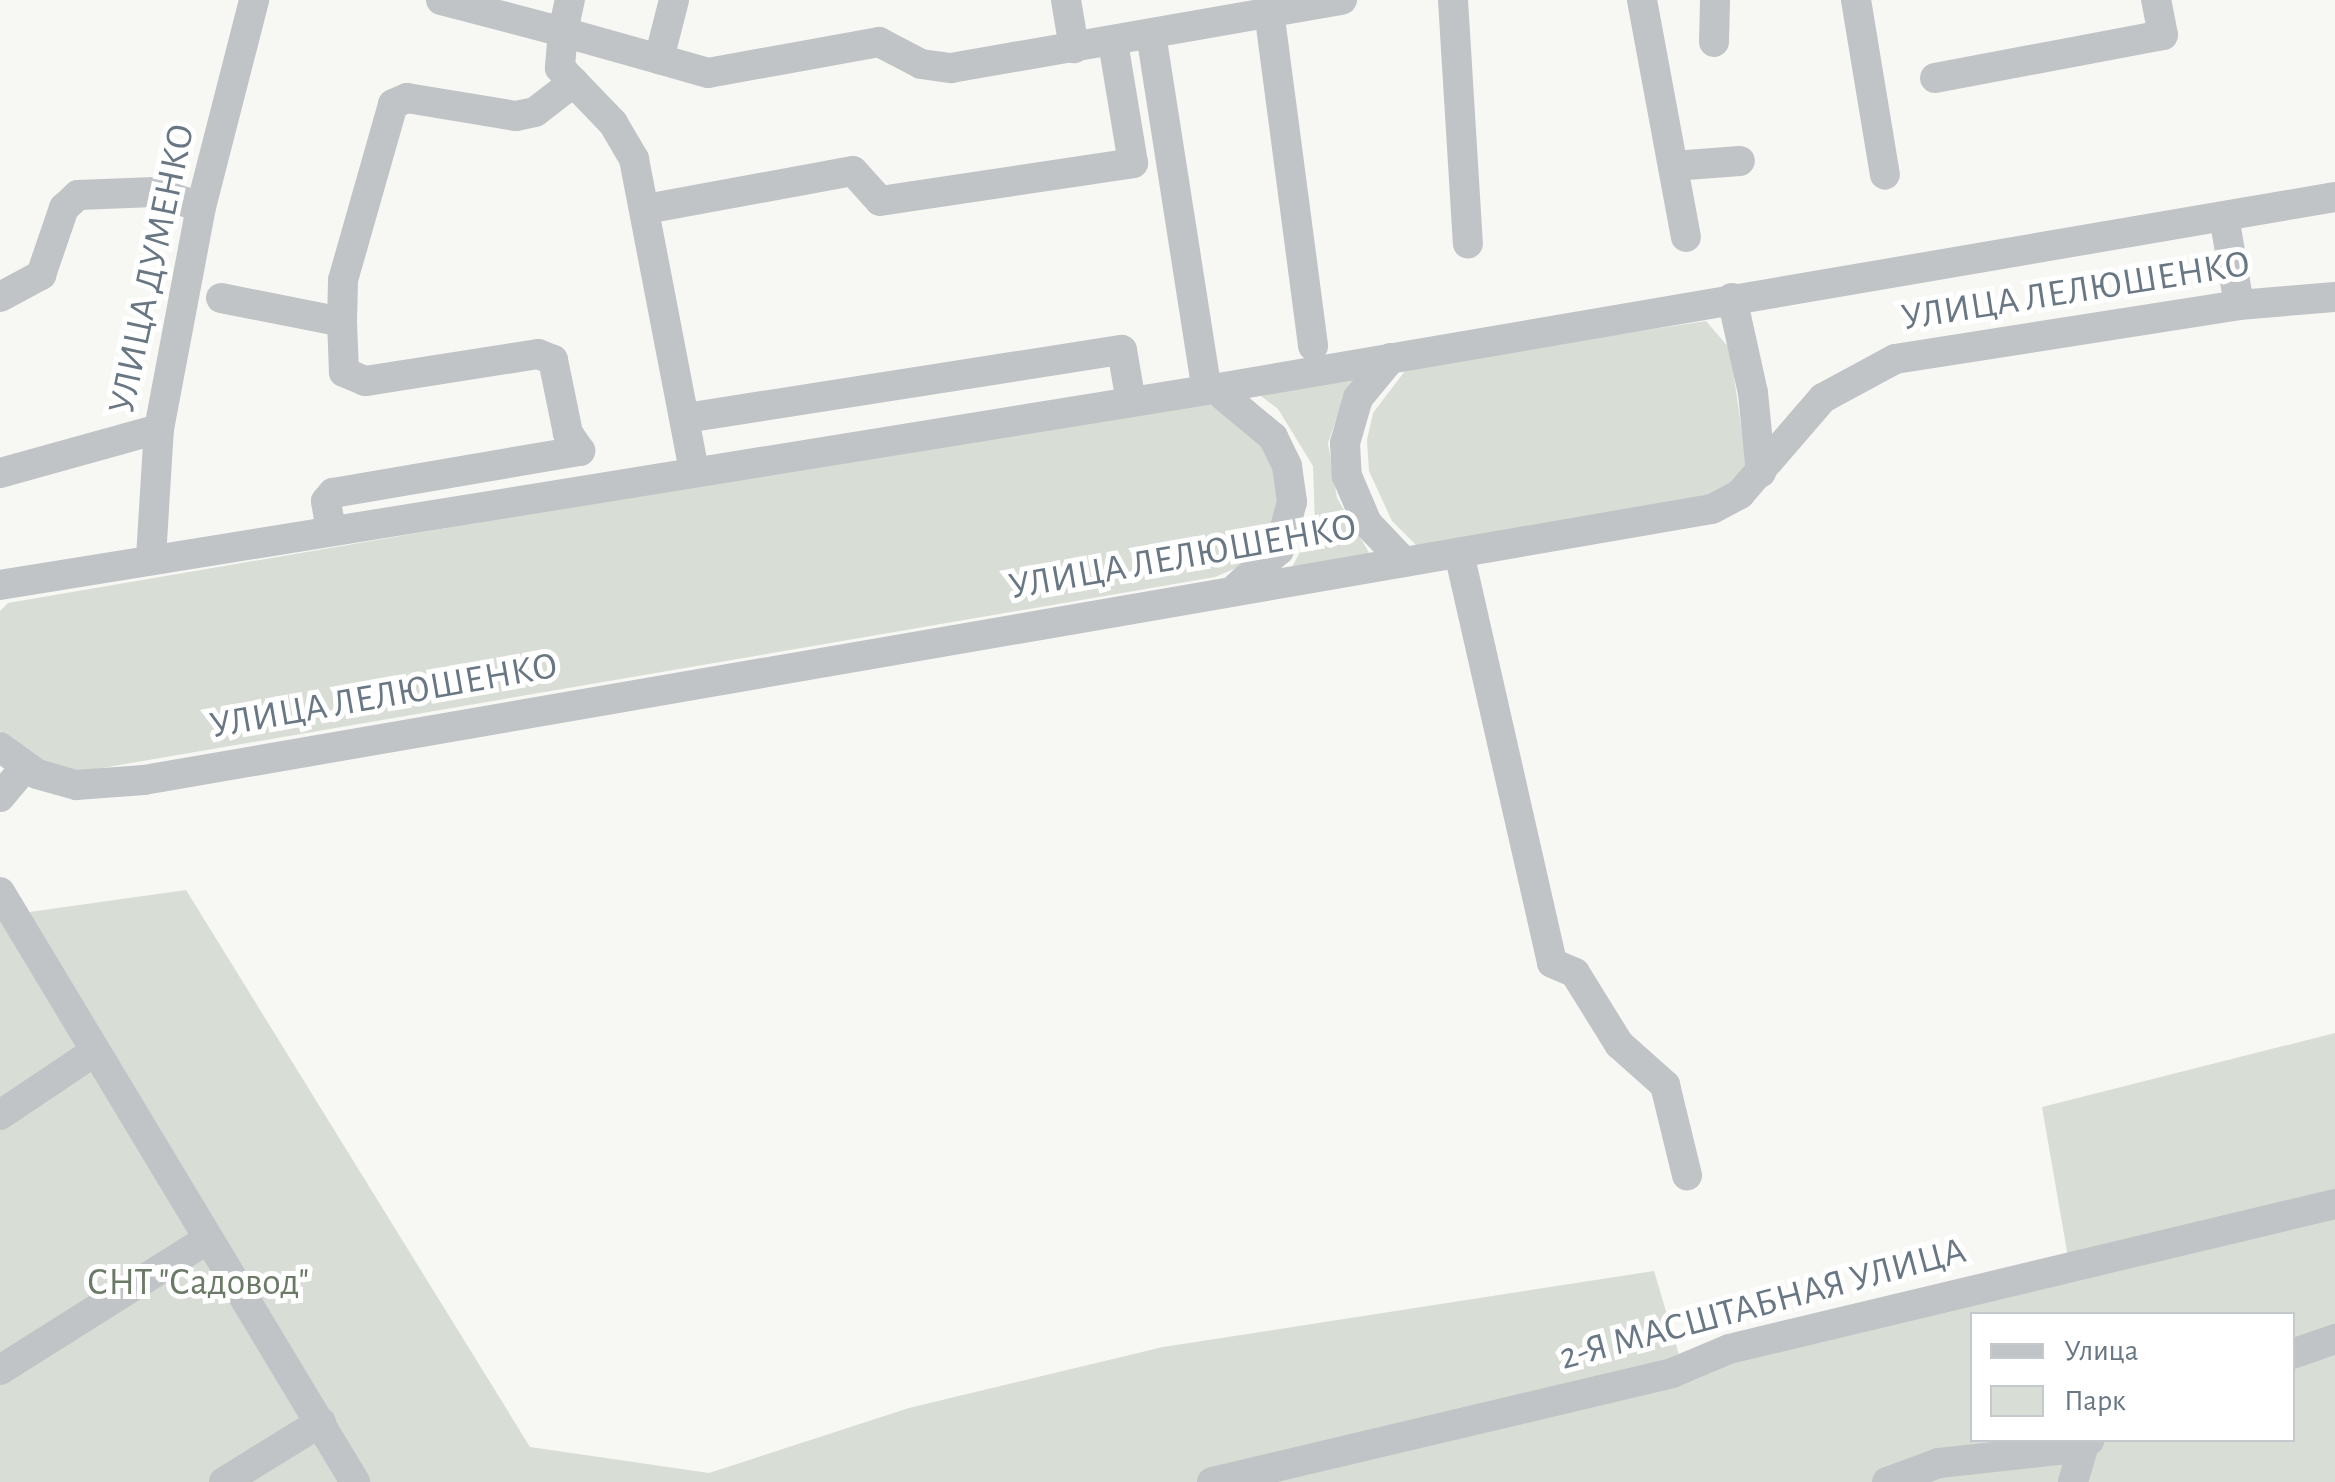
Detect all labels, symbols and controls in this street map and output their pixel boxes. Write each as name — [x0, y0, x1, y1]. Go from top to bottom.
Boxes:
street label: УЛИЦА ДУМЕНКО — [100, 120, 206, 418]
street label: УЛИЦА ЛЕЛЮШЕНКО — [1898, 242, 2254, 342]
street label: УЛИЦА ЛЕЛЮШЕНКО — [1006, 505, 1360, 611]
street label: УЛИЦА ЛЕЛЮШЕНКО — [207, 644, 561, 750]
street label: 2-Я МАСШТАБНАЯ УЛИЦА — [1555, 1229, 1971, 1381]
park label: СНТ "Садовод" — [87, 1261, 309, 1307]
legend — [1970, 1312, 2295, 1442]
text: Улица — [2064, 1336, 2139, 1366]
text: Парк — [2064, 1386, 2126, 1416]

